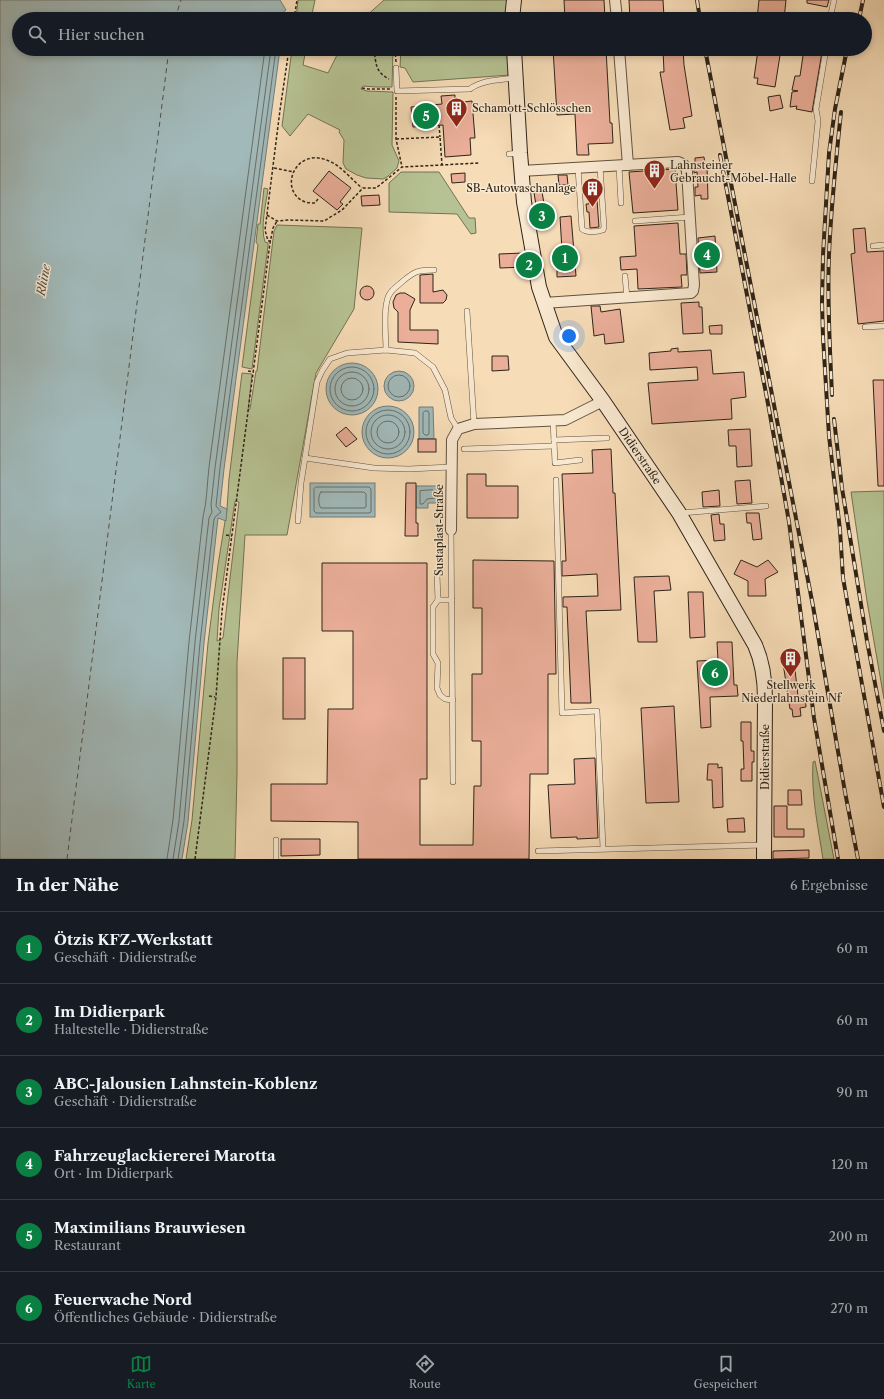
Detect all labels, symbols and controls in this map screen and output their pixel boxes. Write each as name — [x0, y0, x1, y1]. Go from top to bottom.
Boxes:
search box — [12, 12, 872, 56]
icon: search — [26, 23, 48, 45]
text: Hier suchen — [58, 25, 145, 44]
building icon: Schamott-Schlösschen — [444, 95, 470, 128]
pin: 5 — [413, 101, 439, 131]
place label: Schamott-Schlösschen — [472, 101, 592, 115]
building icon: Lahnsteiner Gebraucht-Möbel-Halle — [641, 158, 667, 191]
place label: Lahnsteiner Gebraucht-Möbel-Halle — [670, 158, 797, 185]
building icon: SB-Autowaschanlage — [579, 175, 605, 208]
place label: SB-Autowaschanlage — [466, 181, 576, 195]
pin: 3 — [529, 201, 555, 231]
pin: 4 — [694, 240, 720, 270]
pin: 1 — [552, 243, 578, 273]
pin: 2 — [516, 250, 542, 280]
water label: Rhine — [33, 262, 53, 298]
your location — [559, 326, 579, 346]
street label: Didierstraße — [616, 424, 664, 487]
street label: Sustaplast-Straße — [432, 484, 446, 576]
building icon: Stellwerk Niederlahnstein Nf — [778, 646, 804, 679]
pin: 6 — [702, 658, 728, 688]
place label: Stellwerk Niederlahnstein Nf — [741, 678, 843, 705]
street label: Didierstraße — [758, 724, 772, 790]
text: In der Nähe — [16, 875, 119, 895]
text: 6 Ergebnisse — [790, 877, 868, 893]
text: Ötzis KFZ-Werkstatt — [54, 930, 213, 949]
text: 1 — [26, 940, 32, 956]
text: 60 m — [837, 940, 868, 956]
text: Geschäft · Didierstraße — [54, 949, 197, 965]
text: Im Didierpark — [54, 1002, 165, 1021]
text: 2 — [25, 1012, 33, 1028]
text: 60 m — [837, 1012, 868, 1028]
text: Haltestelle · Didierstraße — [54, 1021, 209, 1037]
text: ABC-Jalousien Lahnstein-Koblenz — [54, 1074, 317, 1093]
text: 3 — [25, 1084, 33, 1100]
text: 90 m — [837, 1084, 868, 1100]
text: Geschäft · Didierstraße — [54, 1093, 197, 1109]
text: Fahrzeuglackiererei Marotta — [54, 1146, 276, 1165]
text: 4 — [25, 1156, 33, 1172]
text: 120 m — [831, 1156, 868, 1172]
text: Ort · Im Didierpark — [54, 1165, 173, 1181]
text: Maximilians Brauwiesen — [54, 1218, 246, 1237]
text: 5 — [25, 1228, 33, 1244]
text: 200 m — [828, 1228, 868, 1244]
text: Restaurant — [54, 1237, 121, 1253]
text: Feuerwache Nord — [54, 1290, 192, 1309]
text: 6 — [25, 1300, 33, 1316]
text: 270 m — [830, 1300, 868, 1316]
text: Öffentliches Gebäude · Didierstraße — [54, 1309, 277, 1325]
tab: Karte — [127, 1353, 156, 1391]
tab: Route — [409, 1353, 441, 1391]
tab: Gespeichert — [694, 1353, 757, 1391]

